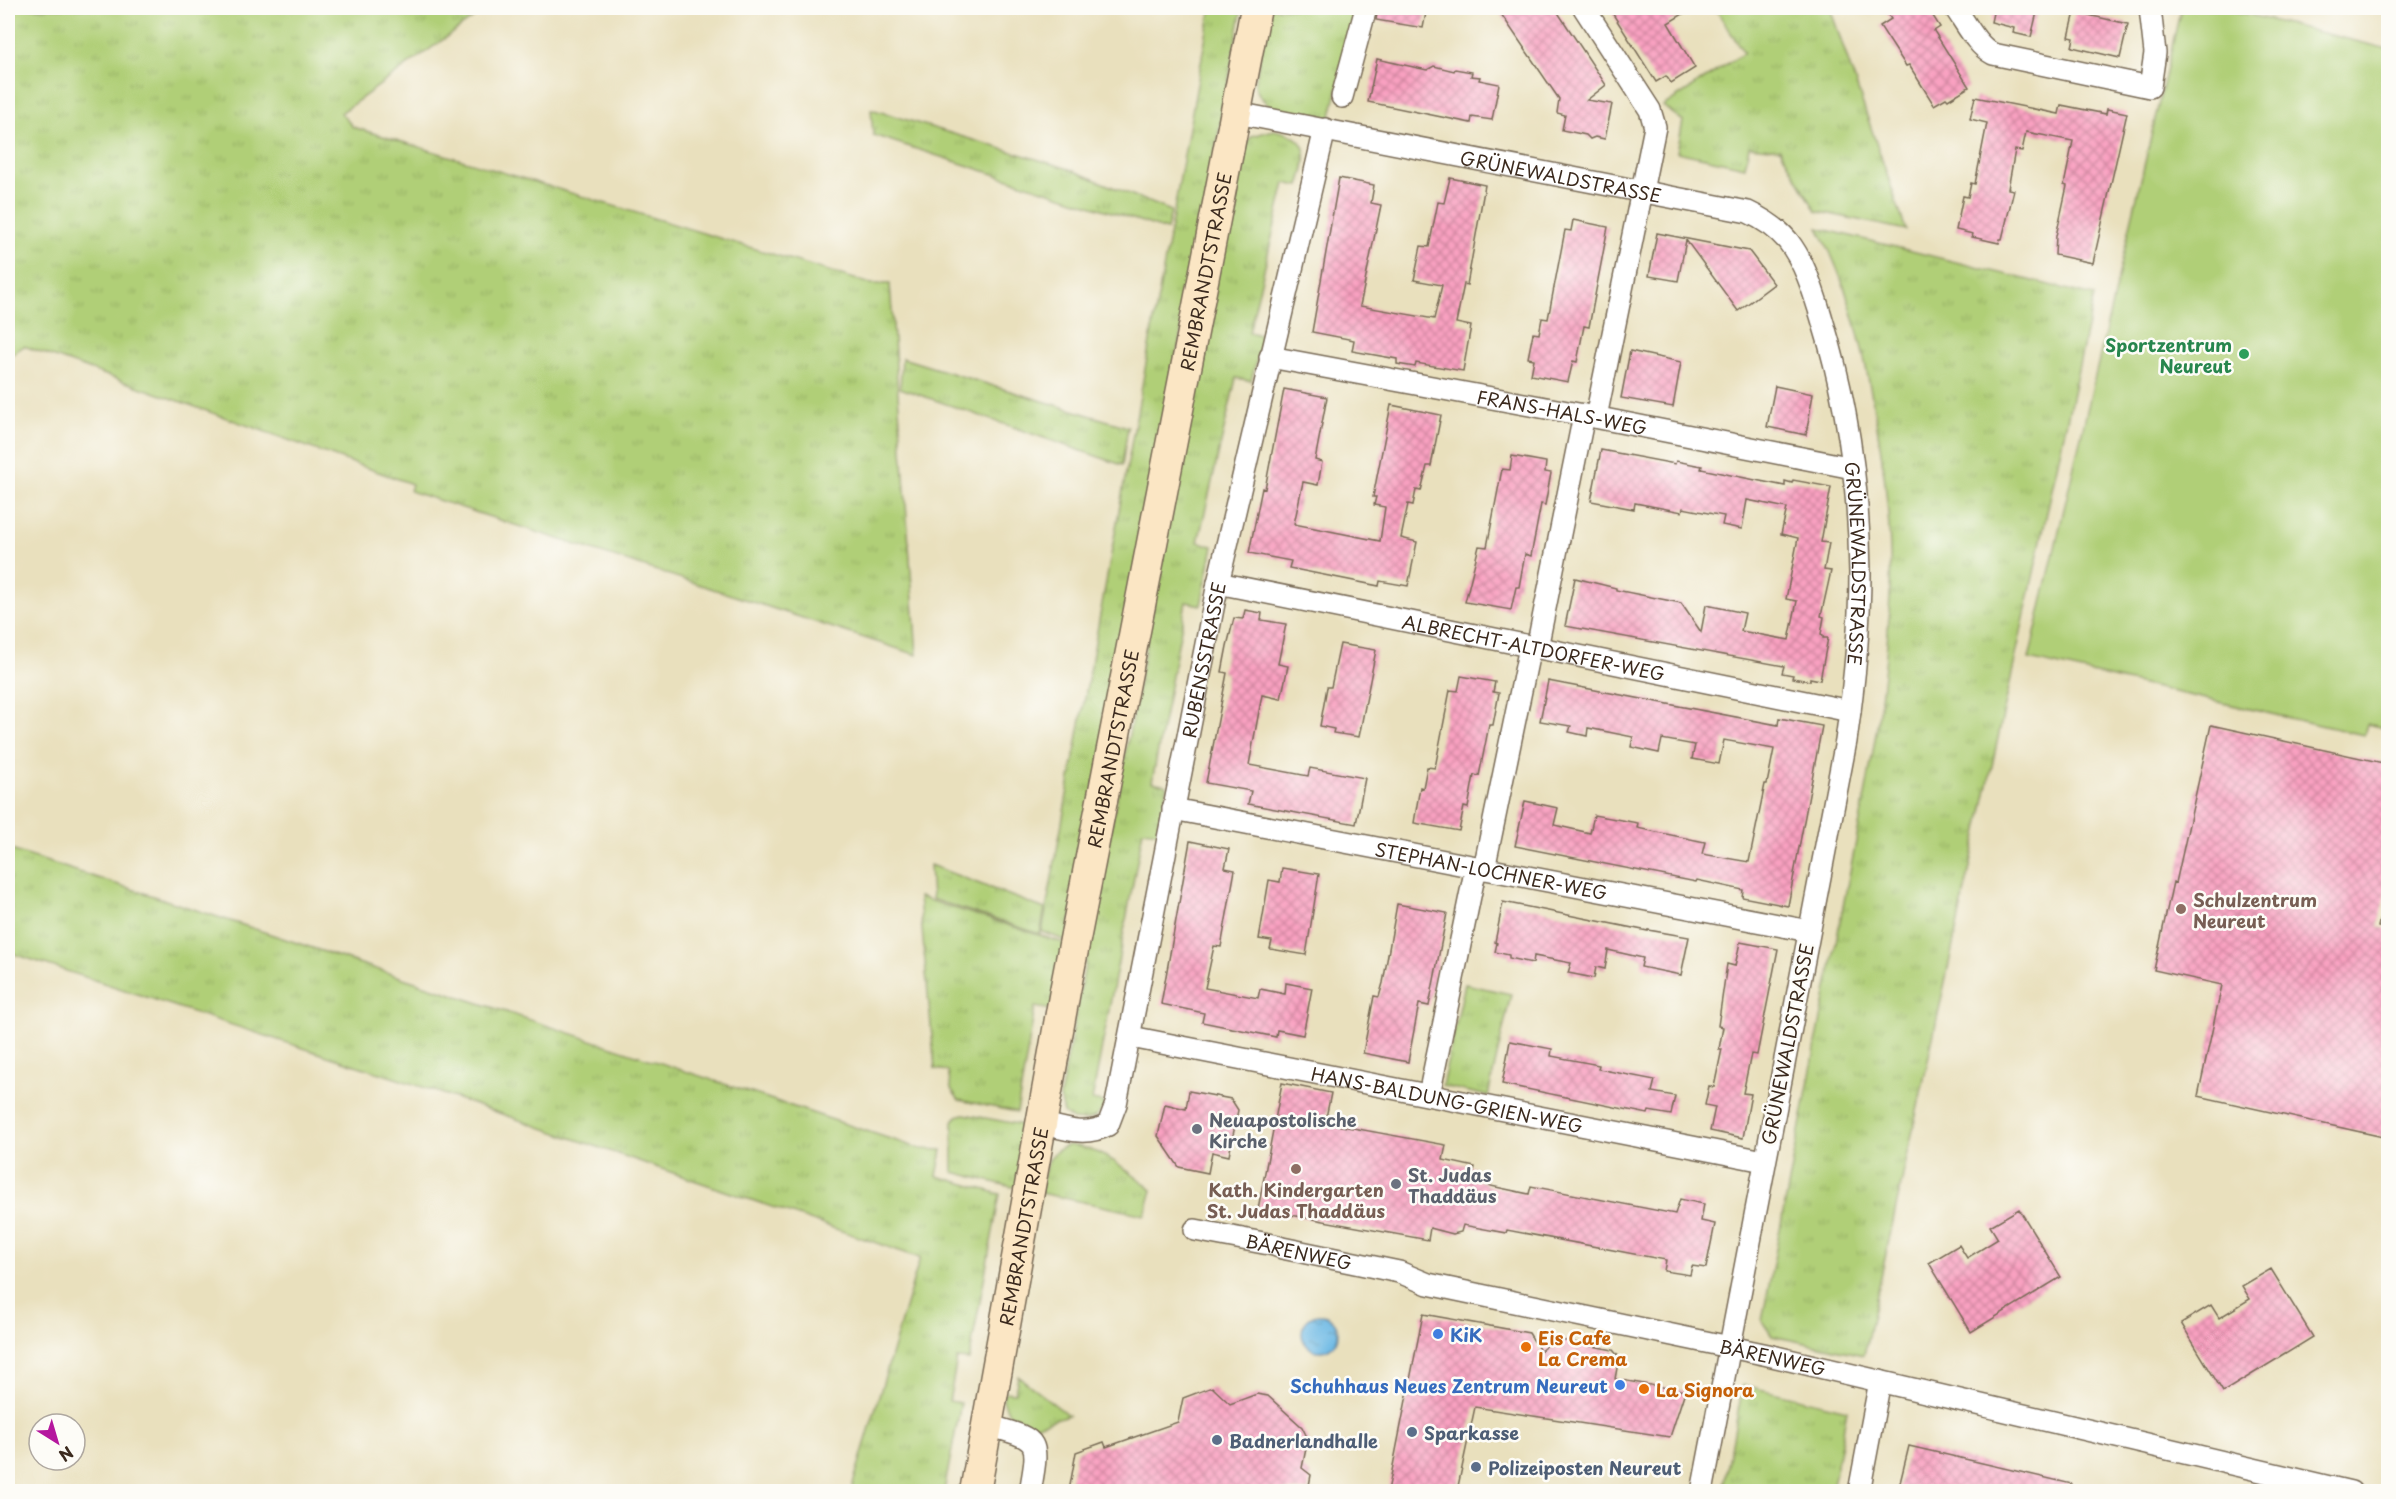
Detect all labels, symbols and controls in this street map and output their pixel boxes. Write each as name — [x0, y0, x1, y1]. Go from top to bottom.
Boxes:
street label: GRÜNEWALDSTRASSE — [1458, 143, 1664, 208]
street label: REMBRANDTSTRASSE — [1172, 170, 1237, 373]
place label: Sportzentrum Neureut — [2105, 331, 2232, 379]
marker: Sportzentrum Neureut — [2237, 347, 2251, 361]
street label: FRANS-HALS-WEG — [1475, 382, 1650, 441]
street label: GRÜNEWALDSTRASSE — [1839, 460, 1874, 667]
street label: RUBENSSTRASSE — [1175, 580, 1231, 740]
street label: ALBRECHT-ALTDORFER-WEG — [1400, 607, 1667, 687]
street label: REMBRANDTSTRASSE — [1080, 647, 1145, 850]
street label: STEPHAN-LOCHNER-WEG — [1373, 835, 1610, 906]
place label: Schulzentrum Neureut — [2193, 886, 2317, 934]
marker: Schulzentrum Neureut — [2174, 902, 2188, 916]
street label: GRÜNEWALDSTRASSE — [1754, 941, 1820, 1147]
street label: HANS-BALDUNG-GRIEN-WEG — [1309, 1059, 1585, 1139]
place label: Neuapostolische Kirche — [1209, 1106, 1357, 1154]
marker: Neuapostolische Kirche — [1190, 1122, 1204, 1136]
street label: REMBRANDTSTRASSE — [992, 1124, 1054, 1328]
place label: St. Judas Thaddäus — [1408, 1161, 1497, 1209]
marker: Kath. Kindergarten St. Judas Thaddäus — [1289, 1162, 1303, 1176]
place label: Kath. Kindergarten St. Judas Thaddäus — [1207, 1176, 1385, 1224]
marker: St. Judas Thaddäus — [1389, 1177, 1403, 1191]
street label: BÄRENWEG — [1244, 1226, 1355, 1276]
place label: KiK — [1450, 1321, 1483, 1348]
place label: Eis Cafe La Crema — [1538, 1324, 1627, 1372]
marker: KiK — [1431, 1327, 1445, 1341]
street label: BÄRENWEG — [1717, 1332, 1829, 1382]
marker: Eis Cafe La Crema — [1519, 1340, 1533, 1354]
place label: Schuhhaus Neues Zentrum Neureut — [1290, 1372, 1608, 1399]
place label: La Signora — [1656, 1376, 1755, 1403]
marker: Schuhhaus Neues Zentrum Neureut — [1613, 1378, 1627, 1392]
marker: La Signora — [1637, 1382, 1651, 1396]
north arrow — [27, 1412, 87, 1472]
place label: Sparkasse — [1424, 1419, 1519, 1446]
marker: Sparkasse — [1405, 1425, 1419, 1439]
place label: Badnerlandhalle — [1229, 1427, 1378, 1454]
marker: Badnerlandhalle — [1210, 1433, 1224, 1447]
text: N — [54, 1441, 79, 1468]
place label: Polizeiposten Neureut — [1488, 1454, 1682, 1481]
marker: Polizeiposten Neureut — [1469, 1460, 1483, 1474]

